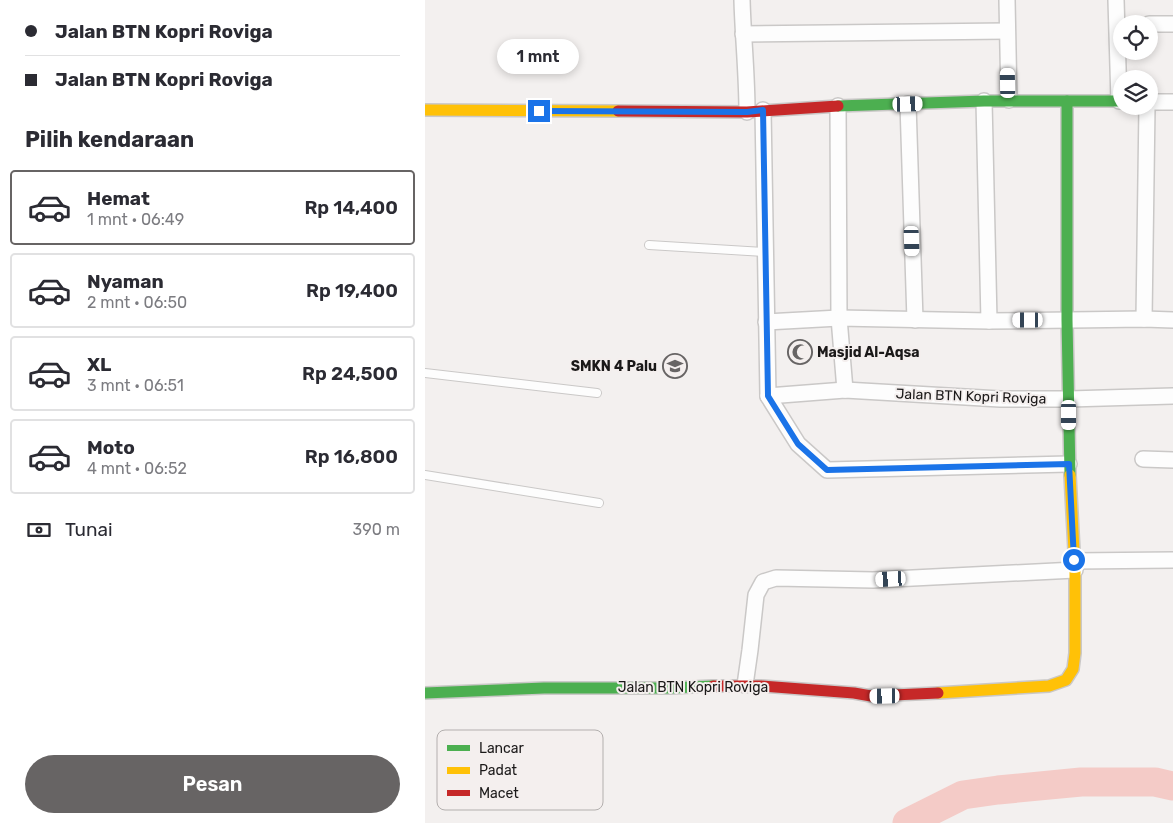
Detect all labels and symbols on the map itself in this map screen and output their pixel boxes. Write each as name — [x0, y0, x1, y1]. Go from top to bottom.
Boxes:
callout: 1 mnt — [498, 38, 580, 74]
car — [1000, 68, 1015, 98]
car — [892, 96, 923, 112]
route end — [528, 100, 550, 122]
car — [903, 226, 920, 256]
car — [1013, 313, 1043, 328]
mosque icon: Masjid Al-Aqsa — [787, 339, 813, 365]
place label: Masjid Al-Aqsa — [817, 344, 920, 361]
school or university icon: SMKN 4 Palu — [662, 353, 688, 379]
place label: SMKN 4 Palu — [571, 358, 657, 375]
street label: Jalan BTN Kopri Roviga — [895, 385, 1047, 408]
car — [1061, 400, 1076, 430]
route start — [1063, 549, 1085, 571]
car — [875, 571, 906, 587]
street label: Jalan BTN Kopri Roviga — [618, 679, 768, 696]
car — [869, 688, 900, 704]
legend — [437, 730, 603, 810]
text: Lancar — [479, 740, 525, 757]
text: Padat — [479, 762, 518, 779]
text: Macet — [479, 785, 519, 802]

